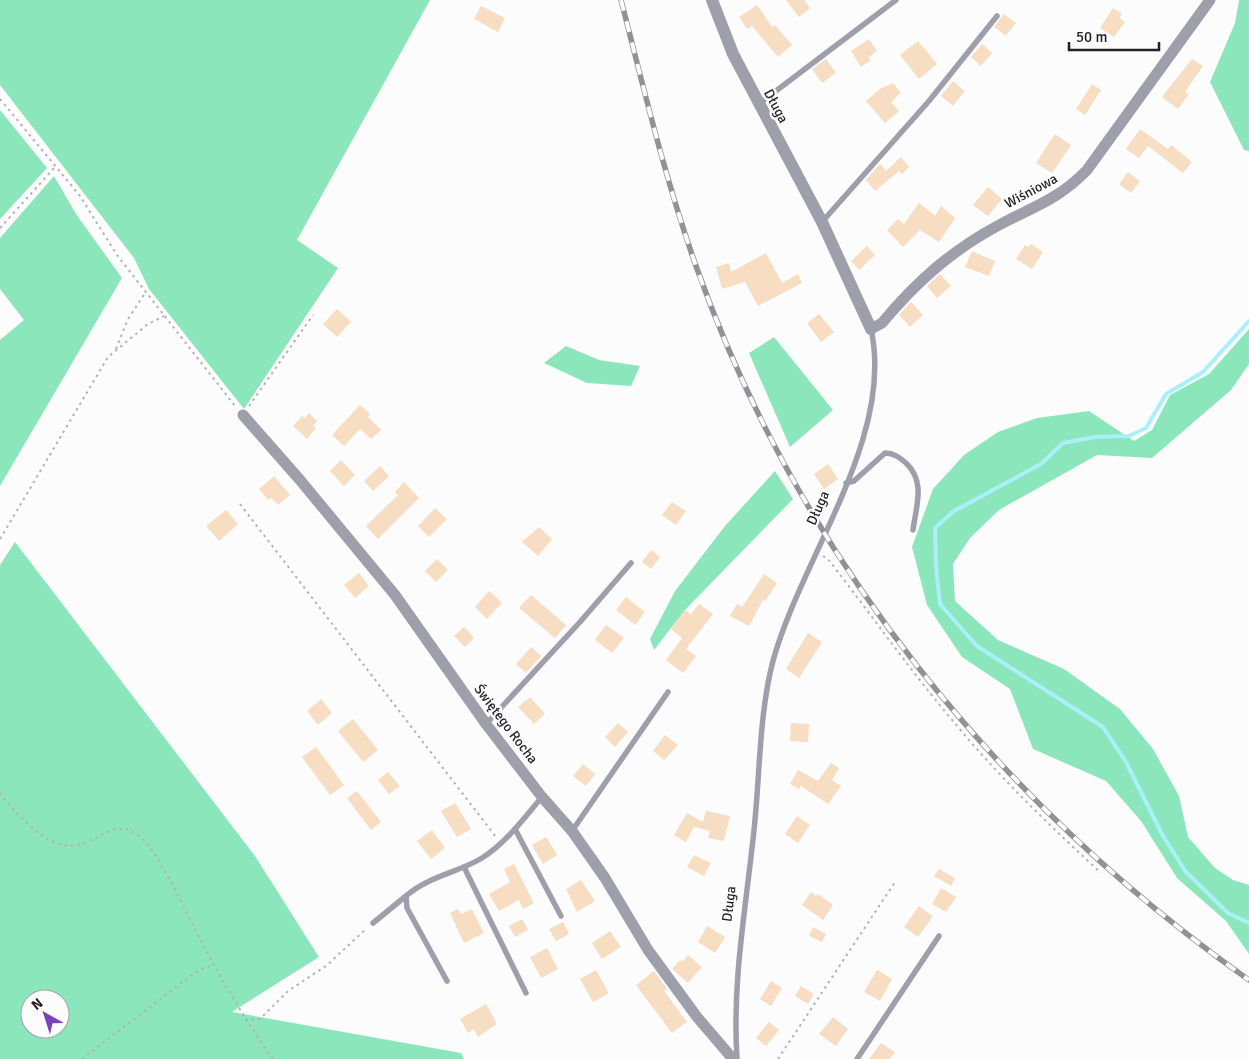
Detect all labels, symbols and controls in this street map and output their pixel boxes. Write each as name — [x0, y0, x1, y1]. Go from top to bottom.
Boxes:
scale bar — [1069, 20, 1159, 52]
text: 50 m — [1076, 28, 1107, 46]
street label: Długa — [760, 86, 792, 126]
street label: Wiśniowa — [1002, 170, 1060, 212]
street label: Długa — [803, 488, 833, 528]
street label: Świętego Rocha — [471, 681, 541, 767]
street label: Długa — [718, 885, 740, 923]
north arrow — [20, 989, 70, 1039]
text: N — [28, 995, 46, 1014]

